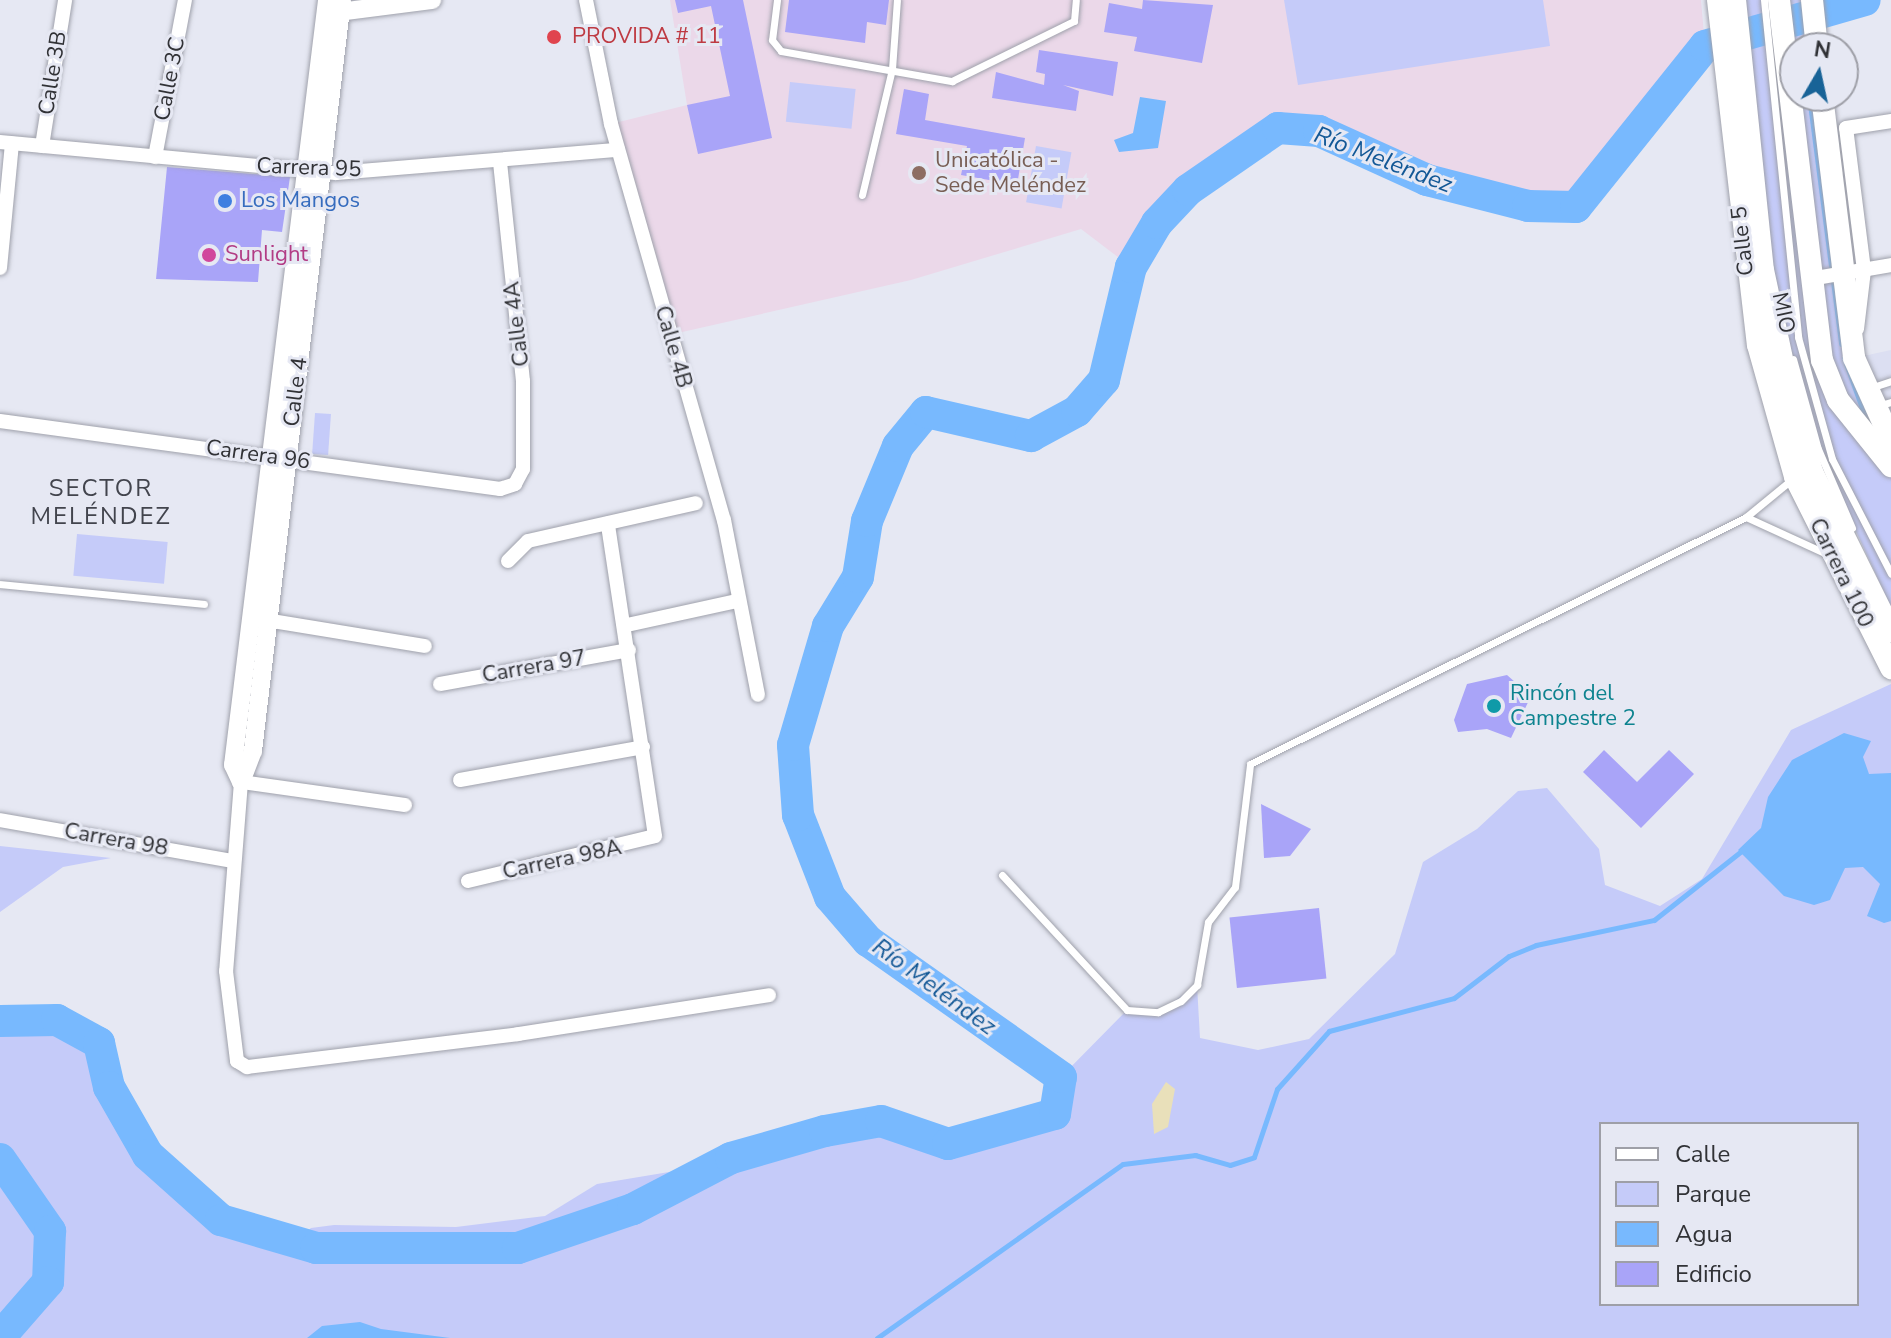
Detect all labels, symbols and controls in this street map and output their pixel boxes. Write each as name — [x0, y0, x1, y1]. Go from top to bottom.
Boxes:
place label: PROVIDA # 11 — [572, 24, 721, 50]
marker: PROVIDA # 11 — [543, 26, 565, 48]
street label: Calle 3B — [33, 29, 73, 117]
north arrow — [1779, 32, 1859, 112]
text: N — [1812, 34, 1833, 66]
street label: Calle 3C — [149, 35, 191, 123]
water label: Río Meléndez — [1310, 120, 1456, 200]
place label: Unicatólica - Sede Meléndez — [935, 147, 1086, 198]
street label: Carrera 95 — [256, 153, 362, 183]
marker: Unicatólica - Sede Meléndez — [910, 164, 928, 182]
place label: Los Mangos — [241, 188, 360, 214]
marker: Los Mangos — [216, 192, 234, 210]
street label: Calle 5 — [1726, 205, 1760, 277]
place label: Sunlight — [225, 242, 308, 268]
marker: Sunlight — [200, 246, 218, 264]
street label: Calle 4A — [499, 280, 535, 368]
street label: MIO — [1766, 290, 1800, 336]
street label: Calle 4B — [649, 303, 697, 391]
street label: Calle 4 — [279, 356, 313, 428]
street label: Carrera 96 — [204, 435, 312, 475]
district label: SECTOR MELÉNDEZ — [30, 475, 172, 531]
street label: Carrera 100 — [1803, 514, 1879, 632]
street label: Carrera 97 — [480, 645, 588, 689]
place label: Rincón del Campestre 2 — [1510, 680, 1636, 732]
marker: Rincón del Campestre 2 — [1485, 697, 1503, 715]
street label: Carrera 98 — [62, 818, 170, 862]
street label: Carrera 98A — [500, 835, 624, 885]
water label: Río Meléndez — [867, 933, 1001, 1041]
legend — [1599, 1122, 1859, 1306]
text: Calle — [1675, 1138, 1730, 1170]
text: Parque — [1675, 1178, 1751, 1210]
text: Agua — [1675, 1218, 1733, 1250]
text: Edificio — [1675, 1258, 1752, 1290]

